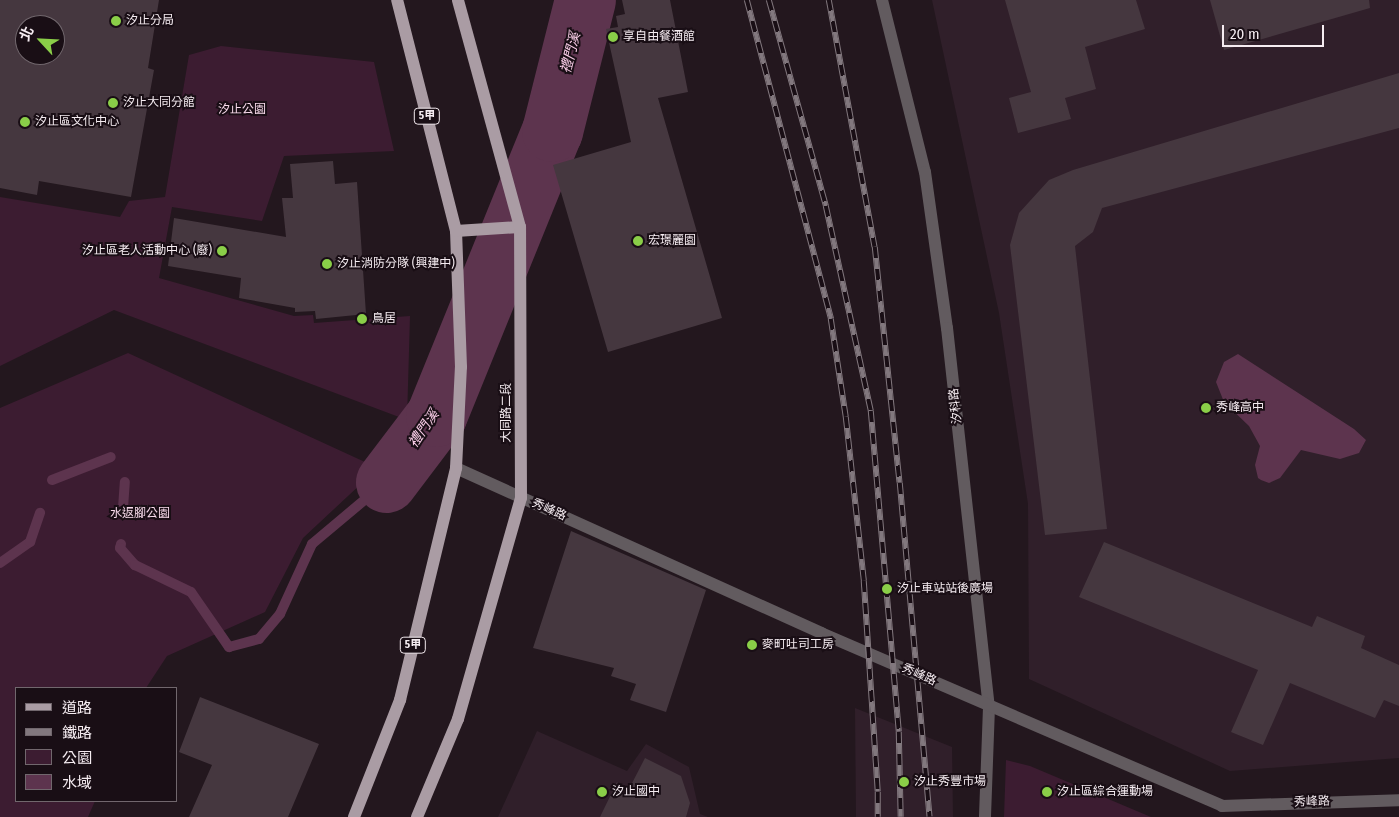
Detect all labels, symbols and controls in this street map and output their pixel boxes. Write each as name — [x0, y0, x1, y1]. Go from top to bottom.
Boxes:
place label: 汐止分局 — [126, 14, 174, 28]
north arrow — [15, 15, 65, 65]
marker: 汐止分局 — [110, 15, 122, 27]
scale bar — [1224, 15, 1326, 47]
text: 北 — [16, 24, 38, 44]
text: 20 m — [1230, 25, 1260, 43]
place label: 享自由餐酒館 — [623, 30, 695, 44]
water label: 禮門溪 — [558, 31, 584, 75]
marker: 享自由餐酒館 — [607, 31, 619, 43]
place label: 汐止大同分館 — [123, 96, 195, 110]
marker: 汐止大同分館 — [107, 97, 119, 109]
park label: 汐止公園 — [218, 103, 266, 117]
road number: 5甲 — [413, 108, 441, 124]
place label: 汐止區文化中心 — [35, 115, 119, 129]
marker: 汐止區文化中心 — [19, 116, 31, 128]
place label: 宏璟麗園 — [648, 234, 696, 248]
marker: 宏璟麗園 — [632, 235, 644, 247]
place label: 汐止區老人活動中心 (廢) — [82, 244, 212, 258]
marker: 汐止區老人活動中心 (廢) — [216, 245, 228, 257]
place label: 汐止消防分隊 (興建中) — [337, 257, 455, 271]
marker: 汐止消防分隊 (興建中) — [321, 258, 333, 270]
place label: 鳥居 — [372, 312, 396, 326]
marker: 鳥居 — [356, 313, 368, 325]
street label: 大同路二段 — [500, 383, 514, 443]
street label: 汐科路 — [947, 387, 965, 425]
place label: 秀峰高中 — [1216, 401, 1264, 415]
marker: 秀峰高中 — [1200, 402, 1212, 414]
water label: 禮門溪 — [405, 407, 443, 451]
street label: 秀峰路 — [530, 496, 568, 524]
park label: 水返腳公園 — [110, 507, 170, 521]
place label: 汐止車站站後廣場 — [897, 582, 993, 596]
marker: 汐止車站站後廣場 — [881, 583, 893, 595]
road number: 5甲 — [399, 636, 427, 654]
place label: 麥町吐司工房 — [762, 638, 834, 652]
marker: 麥町吐司工房 — [746, 639, 758, 651]
street label: 秀峰路 — [900, 661, 938, 689]
legend — [15, 687, 178, 802]
text: 道路 — [62, 699, 92, 717]
text: 鐵路 — [62, 724, 92, 742]
text: 公園 — [62, 749, 92, 767]
text: 水域 — [62, 774, 92, 792]
place label: 汐止秀豐市場 — [914, 775, 986, 789]
marker: 汐止秀豐市場 — [898, 776, 910, 788]
place label: 汐止國中 — [612, 785, 660, 799]
place label: 汐止區綜合運動場 — [1057, 785, 1153, 799]
marker: 汐止國中 — [596, 786, 608, 798]
marker: 汐止區綜合運動場 — [1041, 786, 1053, 798]
street label: 秀峰路 — [1294, 794, 1330, 810]

